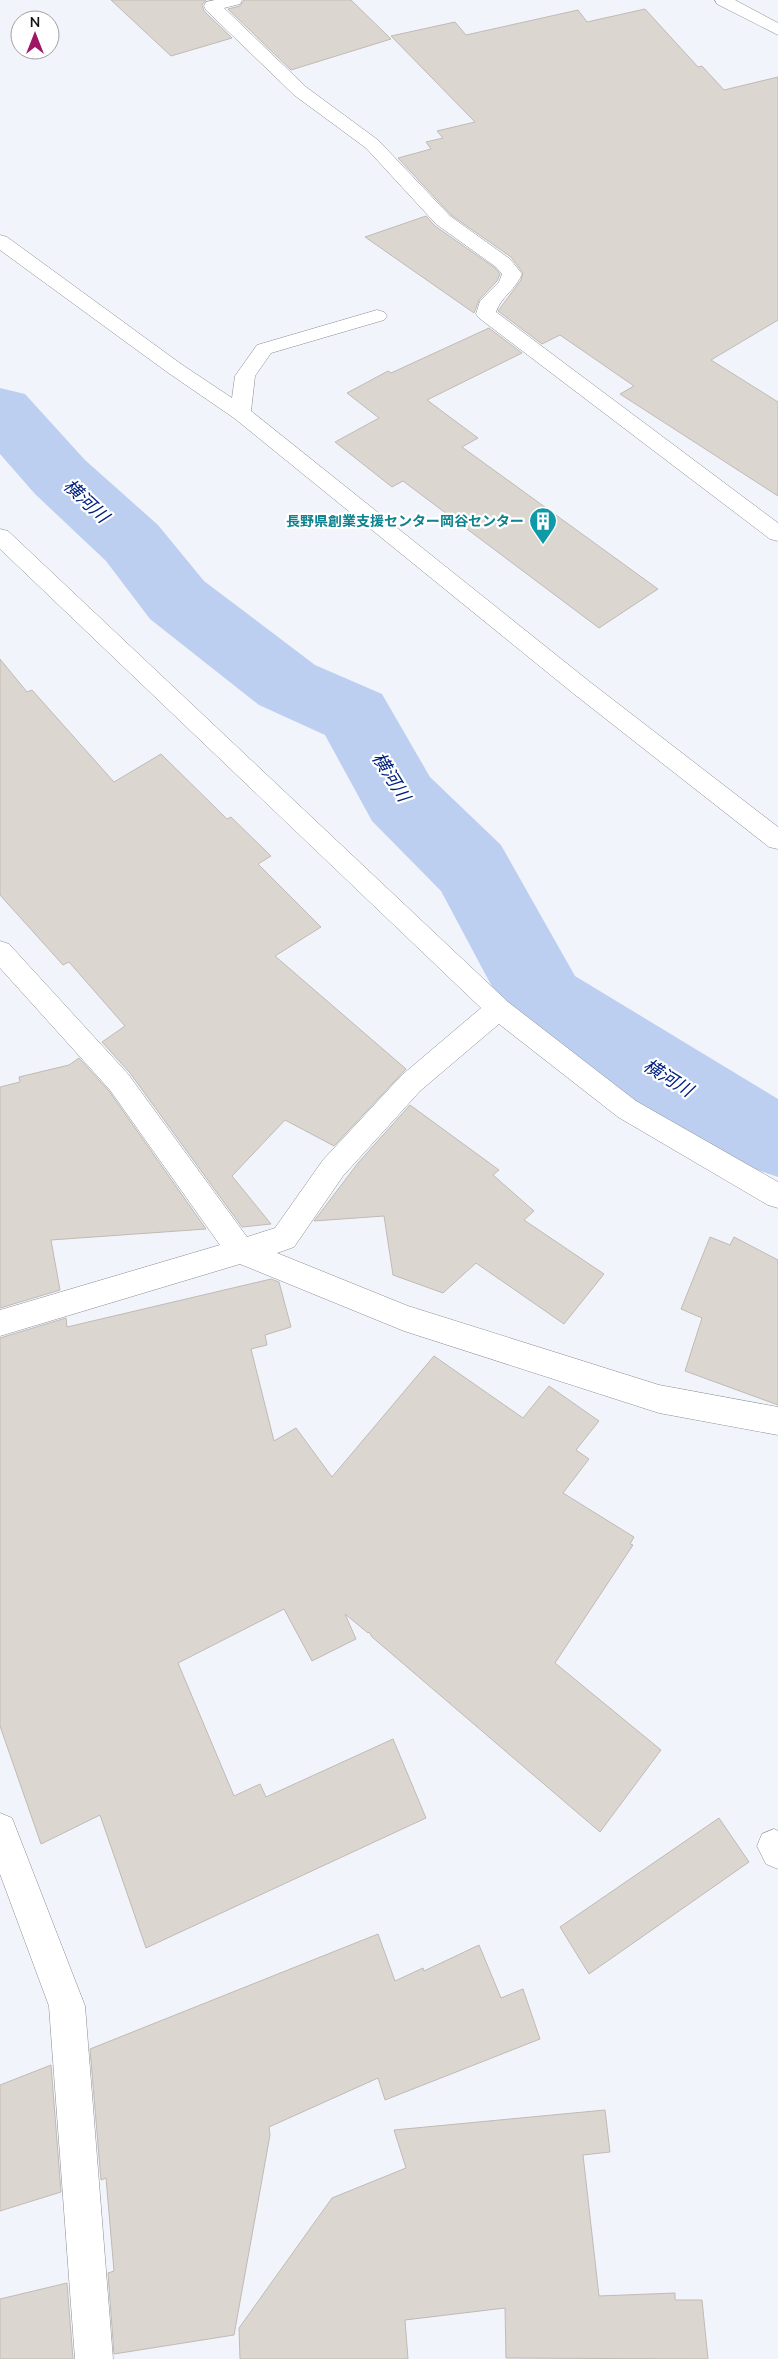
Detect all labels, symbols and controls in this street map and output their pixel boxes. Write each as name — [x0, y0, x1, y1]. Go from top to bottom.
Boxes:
north arrow — [10, 10, 60, 60]
text: N — [30, 13, 40, 32]
water label: 横河川 — [58, 474, 115, 530]
building icon: 長野県創業支援センター岡谷センター — [528, 506, 558, 545]
place label: 長野県創業支援センター岡谷センター — [286, 512, 524, 531]
water label: 横河川 — [367, 748, 417, 808]
water label: 横河川 — [639, 1054, 699, 1104]

